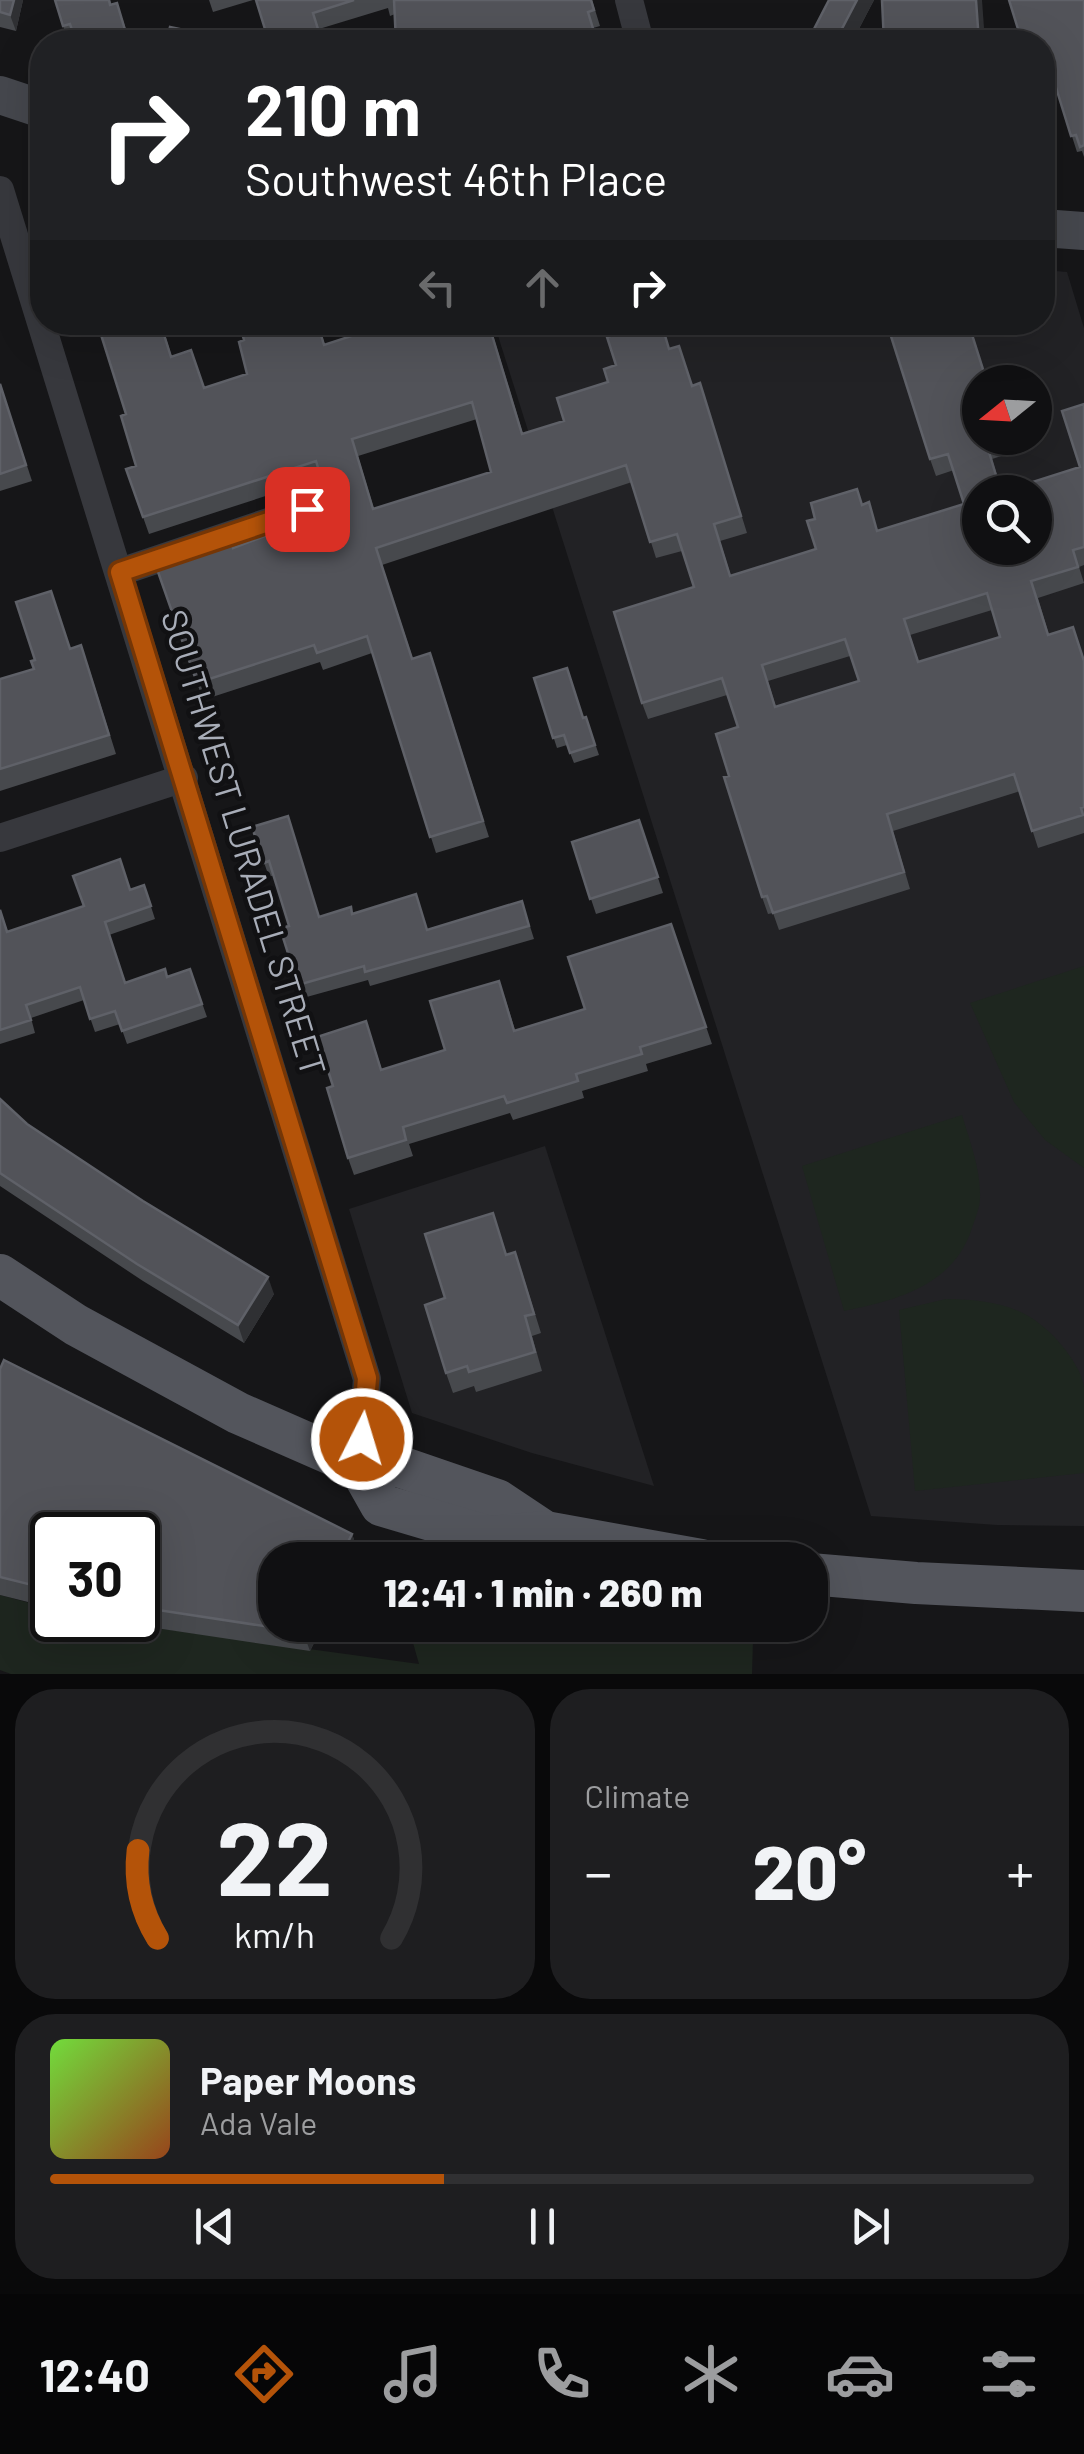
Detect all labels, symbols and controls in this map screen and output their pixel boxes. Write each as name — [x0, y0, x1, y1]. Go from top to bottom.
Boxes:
text: 210 m — [245, 66, 421, 150]
icon: right — [80, 70, 210, 200]
text: Southwest 46th Place — [245, 151, 667, 205]
icon: left — [410, 260, 465, 315]
icon: ahead — [515, 260, 570, 315]
icon: right — [620, 260, 675, 315]
north arrow — [962, 365, 1052, 455]
map controls — [962, 365, 1052, 565]
pin — [265, 467, 350, 552]
button: search — [962, 475, 1052, 565]
icon: arrive — [280, 482, 335, 537]
street label: SOUTHWEST LURADEL STREET — [154, 604, 336, 1081]
position arrow — [310, 1387, 414, 1491]
speed limit sign: 30 — [30, 1512, 160, 1642]
text: 12:41 · 1 min · 260 m — [384, 1569, 702, 1615]
text: Climate — [585, 1776, 690, 1814]
text: 22 — [217, 1792, 333, 1917]
text: 20° — [753, 1825, 866, 1915]
text: − — [585, 1838, 612, 1904]
text: + — [1006, 1838, 1034, 1904]
text: km/h — [234, 1912, 315, 1955]
text: Paper Moons — [200, 2057, 416, 2103]
text: Ada Vale — [200, 2103, 317, 2141]
icon: previous — [187, 2199, 242, 2254]
icon: pause — [515, 2199, 570, 2254]
icon: next — [843, 2199, 898, 2254]
icon: directions — [229, 2339, 299, 2409]
icon: music — [378, 2339, 448, 2409]
icon: phone — [527, 2339, 597, 2409]
icon: climate — [676, 2339, 746, 2409]
icon: car — [825, 2339, 895, 2409]
icon: filters — [974, 2339, 1044, 2409]
text: 12:40 — [40, 2347, 150, 2401]

